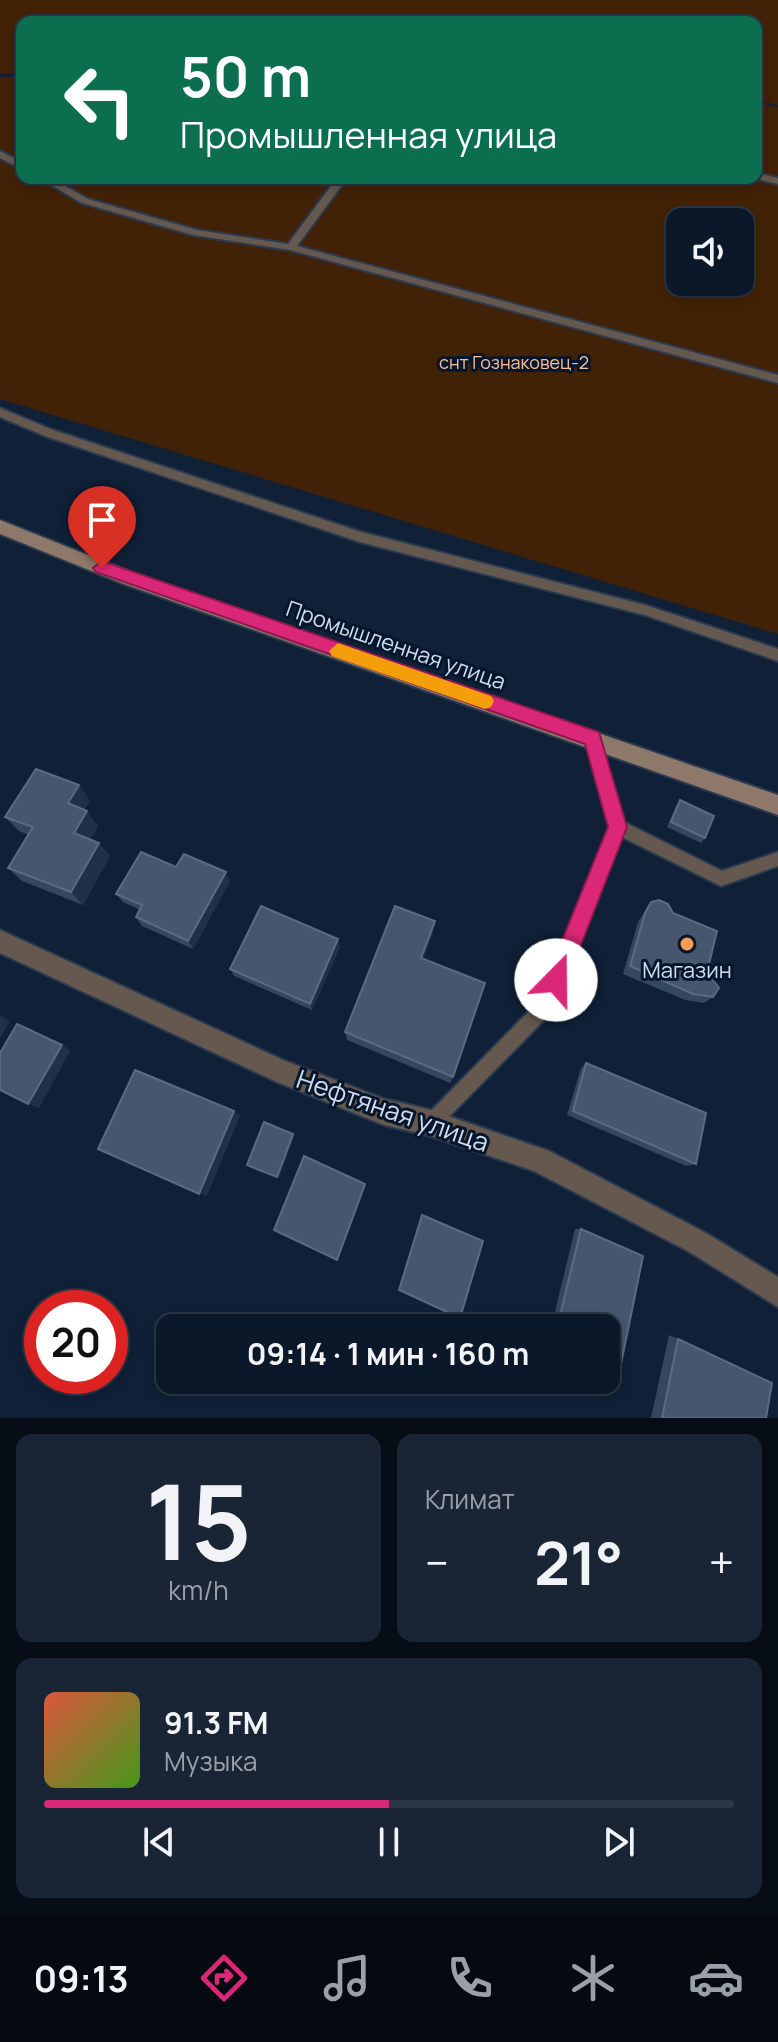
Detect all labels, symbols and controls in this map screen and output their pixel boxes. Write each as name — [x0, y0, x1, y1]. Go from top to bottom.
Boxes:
text: 50 m — [180, 37, 311, 114]
icon: left — [48, 48, 152, 152]
text: Промышленная улица — [180, 110, 557, 159]
map controls — [666, 208, 754, 296]
button: sound — [666, 208, 754, 296]
park label: снт Гознаковец-2 — [439, 350, 589, 374]
pin — [68, 486, 136, 568]
icon: arrive — [80, 498, 124, 542]
street label: Промышленная улица — [282, 593, 510, 697]
marker: Магазин — [678, 935, 696, 953]
position arrow — [514, 938, 598, 1022]
place label: Магазин — [642, 955, 732, 985]
street label: Нефтяная улица — [292, 1060, 494, 1160]
speed limit sign: 20 — [24, 1290, 128, 1394]
text: 09:14 · 1 мин · 160 m — [247, 1333, 529, 1374]
text: 15 — [145, 1449, 252, 1591]
text: Климат — [425, 1481, 515, 1517]
text: 21° — [534, 1521, 623, 1603]
text: − — [425, 1532, 449, 1592]
text: + — [709, 1532, 734, 1592]
text: km/h — [168, 1572, 229, 1608]
text: 91.3 FM — [164, 1702, 269, 1743]
text: Музыка — [164, 1743, 258, 1779]
icon: previous — [137, 1820, 181, 1864]
icon: pause — [367, 1820, 411, 1864]
icon: next — [597, 1820, 641, 1864]
icon: directions — [196, 1950, 252, 2006]
icon: music — [319, 1950, 375, 2006]
icon: phone — [442, 1950, 498, 2006]
icon: climate — [565, 1950, 621, 2006]
icon: car — [688, 1950, 744, 2006]
text: 09:13 — [34, 1954, 129, 2003]

